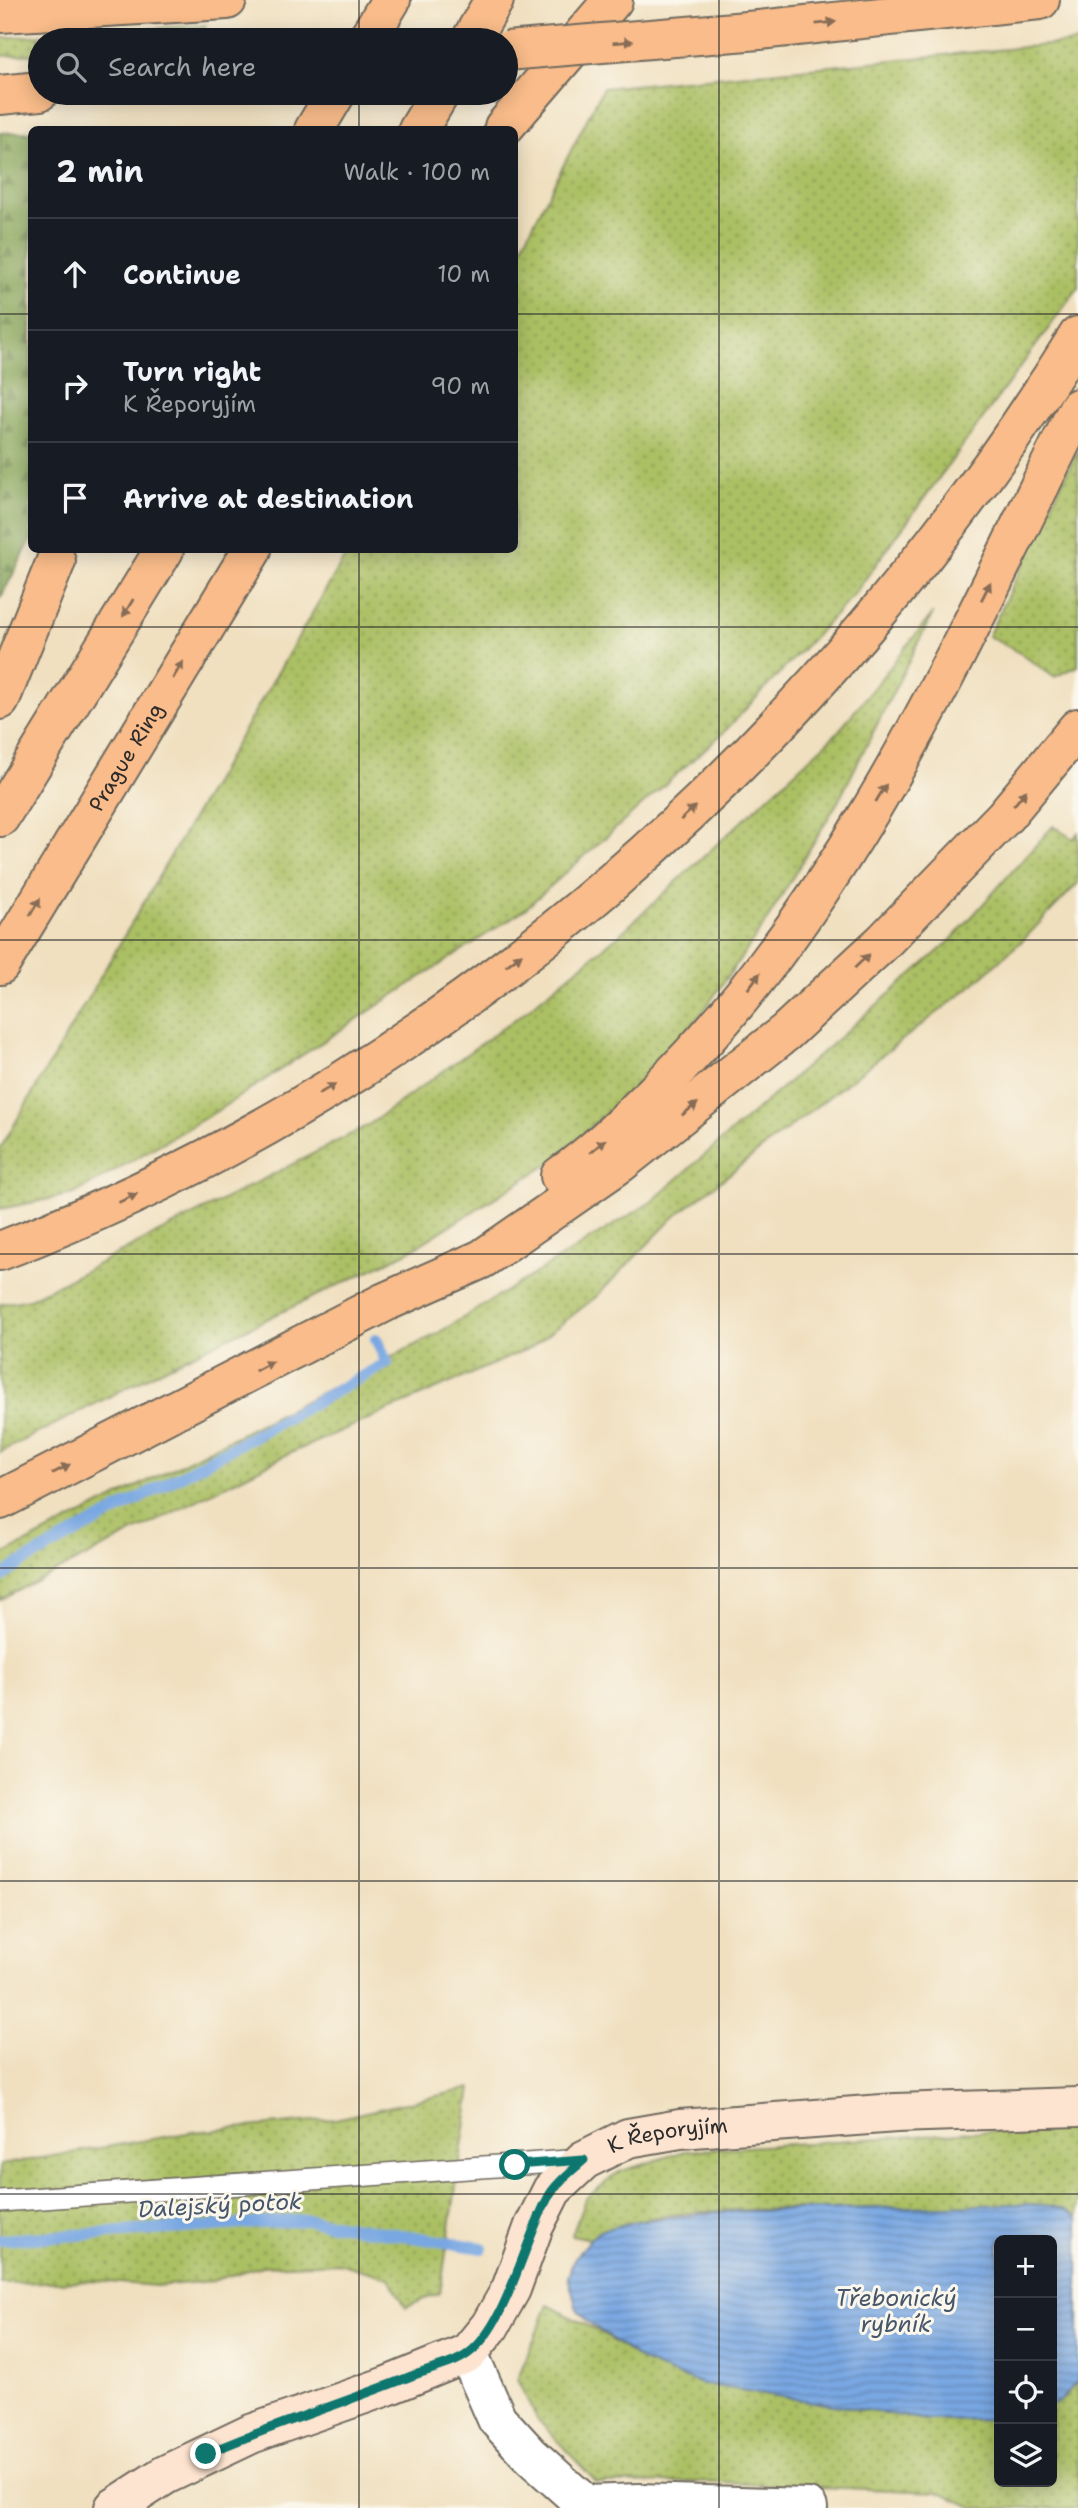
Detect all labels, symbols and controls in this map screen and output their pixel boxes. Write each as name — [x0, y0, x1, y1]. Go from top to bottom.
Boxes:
one-way arrow — [816, 18, 838, 29]
search box — [28, 28, 518, 105]
one-way arrow — [612, 36, 634, 47]
icon: search — [52, 48, 90, 86]
text: Search here — [108, 49, 257, 84]
text: 2 min — [56, 151, 143, 192]
text: Walk · 100 m — [344, 157, 490, 187]
icon: ahead — [56, 255, 94, 293]
text: Continue — [123, 257, 241, 292]
text: 10 m — [437, 259, 490, 289]
text: Turn right — [123, 354, 261, 389]
icon: right — [56, 367, 94, 405]
text: 90 m — [430, 371, 490, 401]
text: K Řeporyjím — [123, 389, 256, 419]
icon: arrive — [56, 479, 94, 517]
text: Arrive at destination — [123, 481, 413, 516]
one-way arrow — [981, 581, 992, 601]
one-way arrow — [122, 598, 134, 617]
one-way arrow — [172, 661, 184, 680]
street label: Prague Ring — [82, 698, 170, 817]
one-way arrow — [875, 783, 887, 802]
one-way arrow — [1013, 789, 1028, 807]
one-way arrow — [679, 806, 696, 822]
one-way arrow — [29, 897, 41, 916]
one-way arrow — [505, 953, 523, 967]
one-way arrow — [853, 953, 871, 969]
one-way arrow — [747, 972, 761, 990]
one-way arrow — [318, 1083, 337, 1096]
one-way arrow — [680, 1102, 698, 1117]
one-way arrow — [590, 1139, 607, 1154]
one-way arrow — [118, 1193, 138, 1204]
one-way arrow — [254, 1361, 274, 1372]
one-way arrow — [51, 1464, 71, 1475]
street label: K Řeporyjím — [603, 2112, 729, 2160]
route start — [499, 2149, 530, 2180]
water label: Dalejský potok — [137, 2186, 303, 2224]
map controls — [994, 2235, 1057, 2487]
button: + — [994, 2235, 1057, 2298]
water label: Třebonický rybník — [835, 2283, 957, 2339]
button: − — [994, 2298, 1057, 2361]
button: locate — [994, 2361, 1057, 2424]
button: layers — [994, 2424, 1057, 2487]
route end — [190, 2438, 221, 2469]

